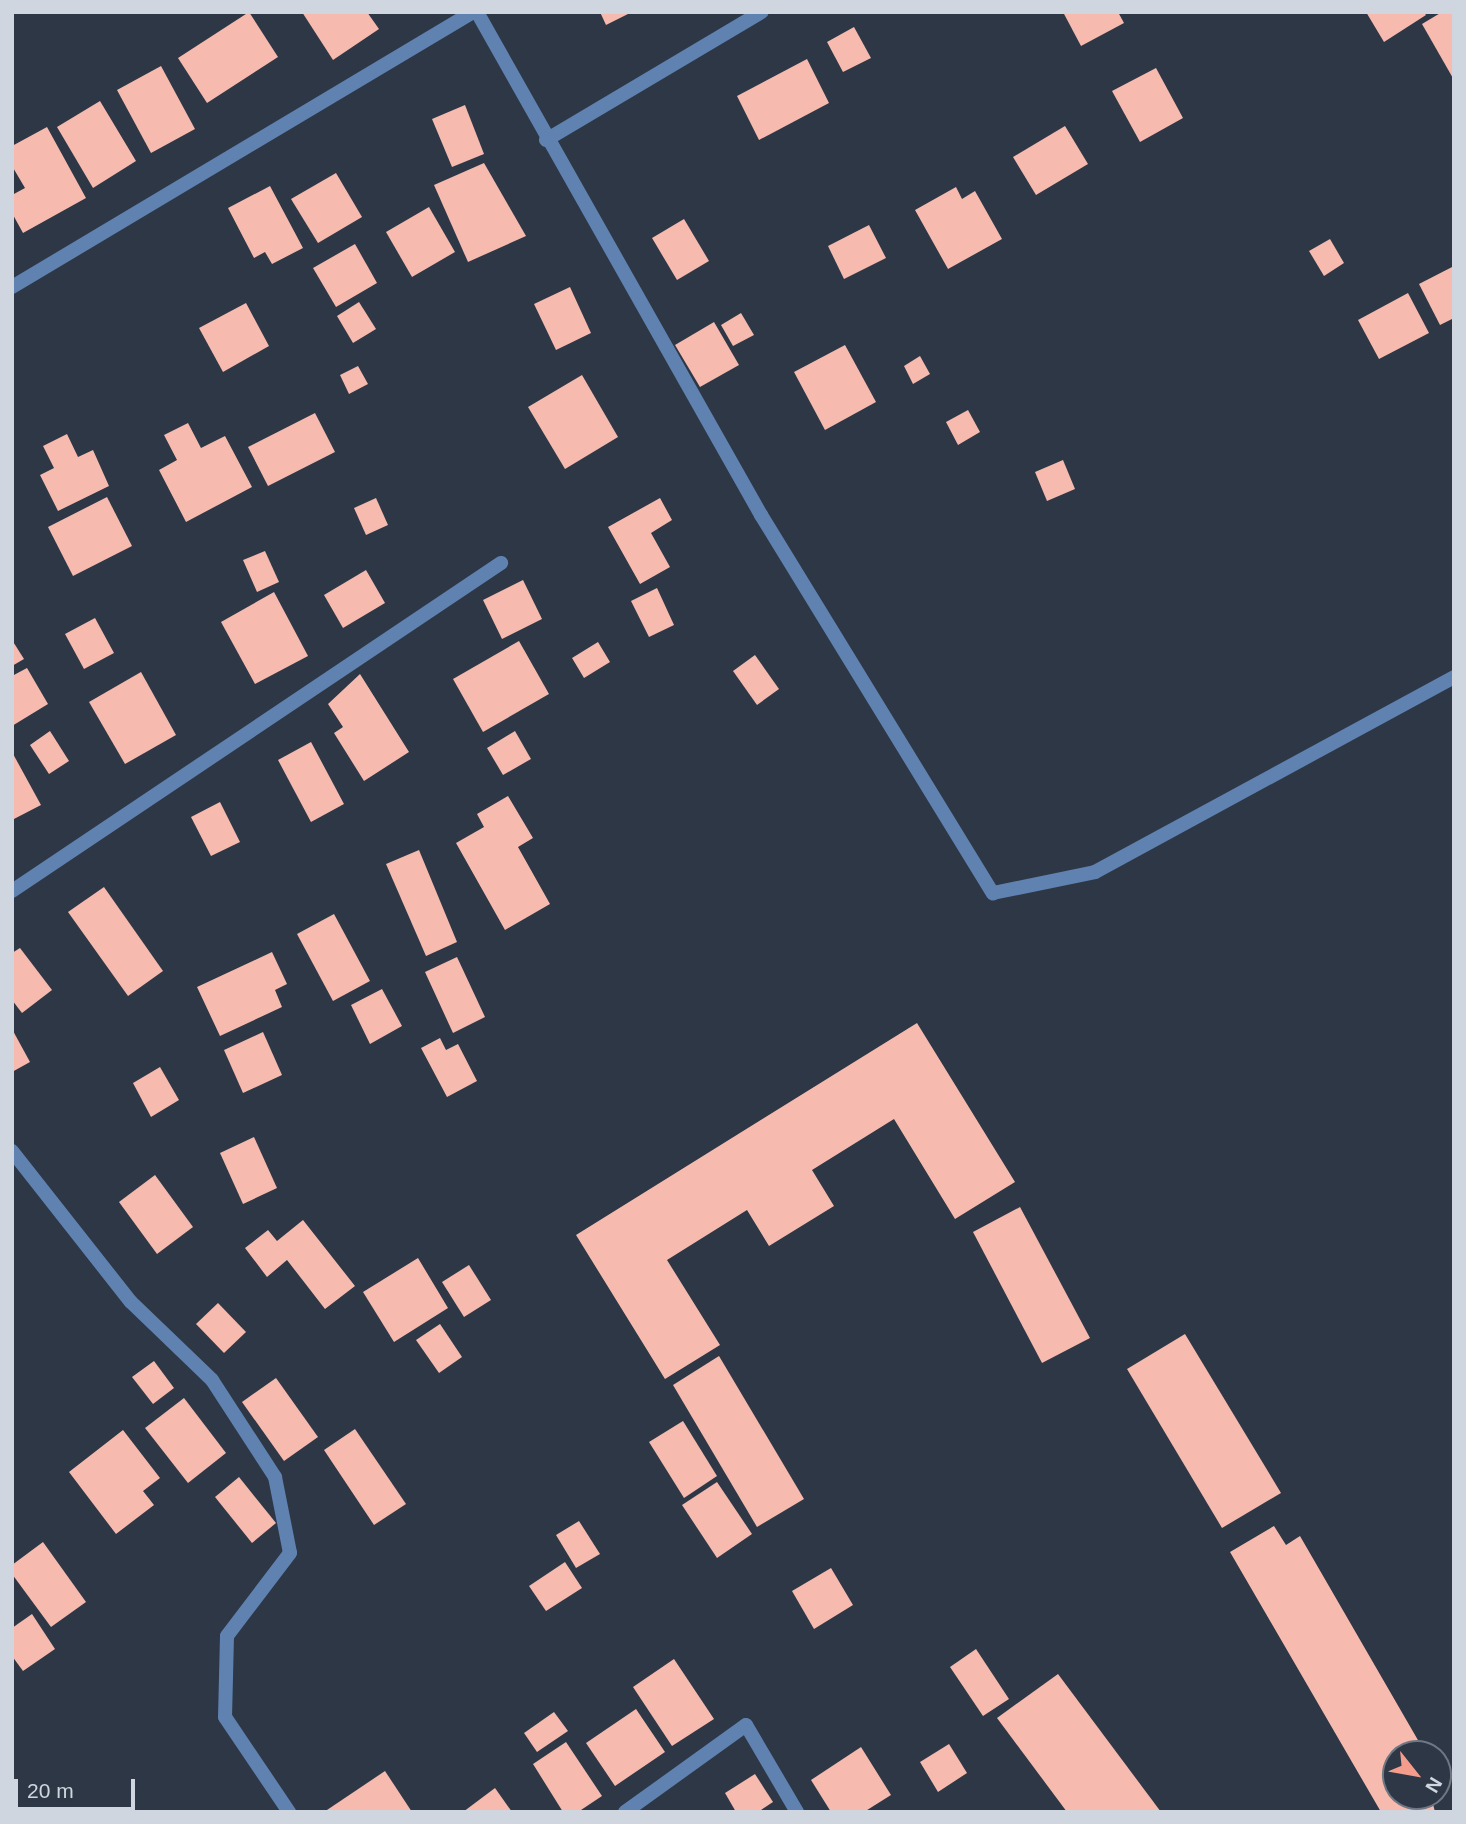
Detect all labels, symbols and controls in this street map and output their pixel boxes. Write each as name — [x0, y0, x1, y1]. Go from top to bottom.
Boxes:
north arrow — [1382, 1740, 1452, 1810]
scale bar — [18, 1764, 138, 1808]
text: N — [1421, 1774, 1446, 1796]
text: 20 m — [27, 1779, 74, 1802]

